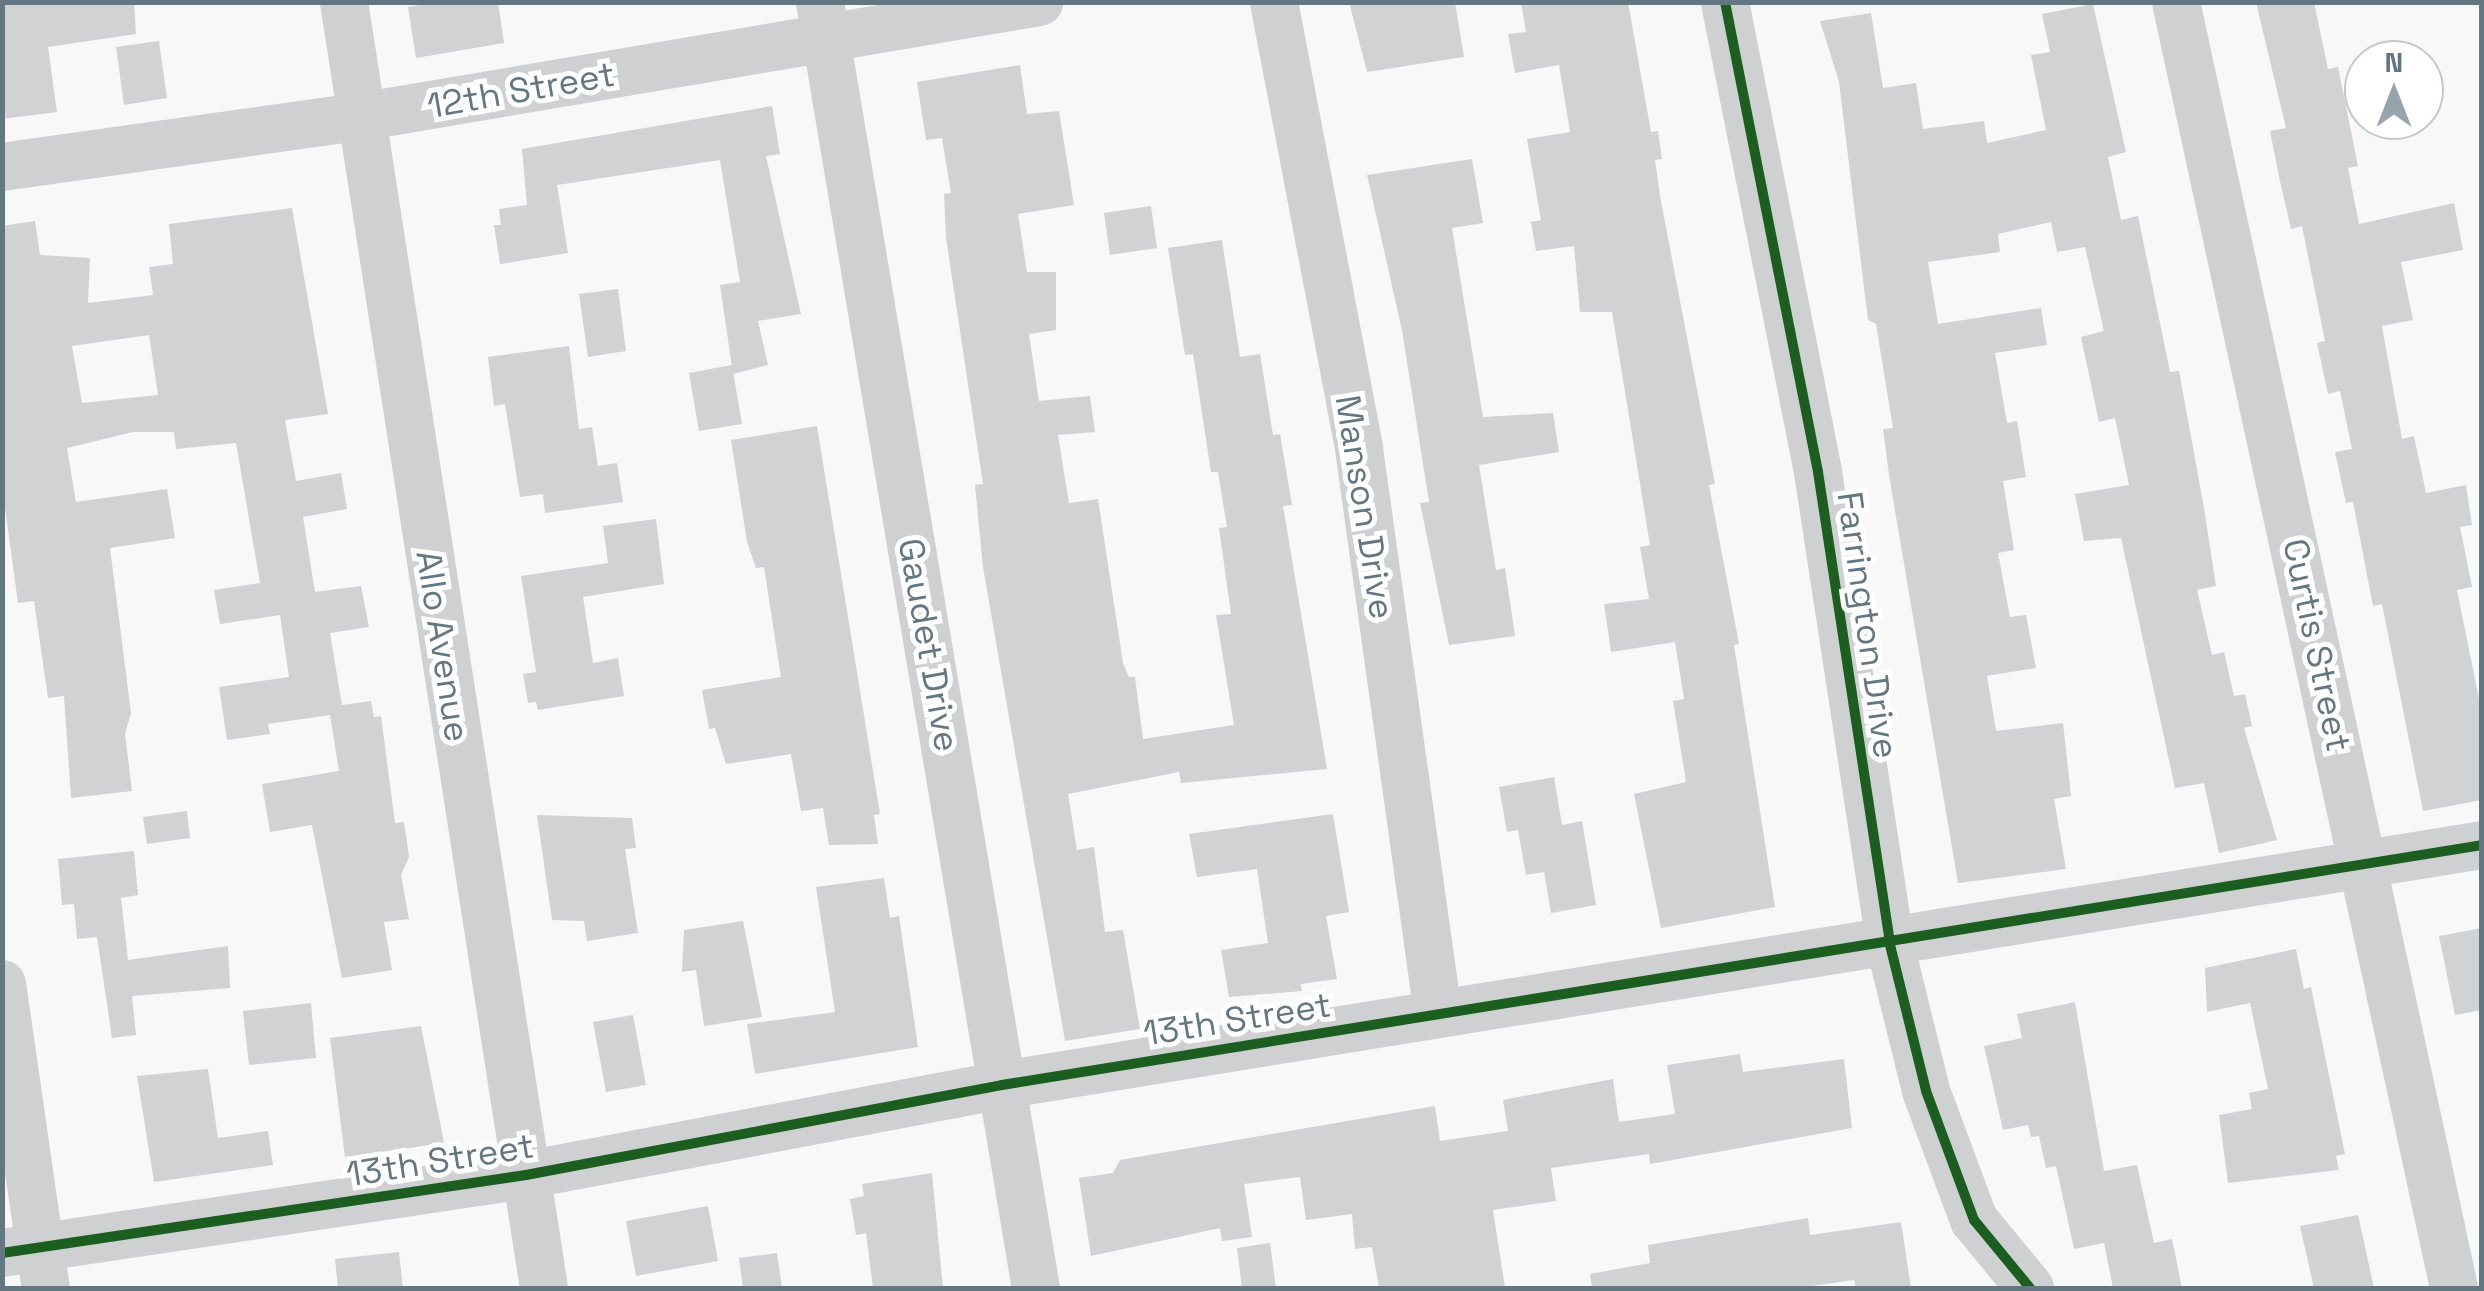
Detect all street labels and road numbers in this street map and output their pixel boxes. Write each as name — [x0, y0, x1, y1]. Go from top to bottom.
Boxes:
street label: 12th Street — [424, 53, 618, 127]
street label: Manson Drive — [1327, 392, 1403, 622]
street label: Farrington Drive — [1828, 489, 1908, 761]
street label: Gaudet Drive — [890, 535, 968, 755]
street label: Curtis Street — [2274, 535, 2360, 755]
street label: Allo Avenue — [407, 547, 479, 745]
street label: 13th Street — [1140, 983, 1334, 1055]
street label: 13th Street — [343, 1124, 537, 1196]

